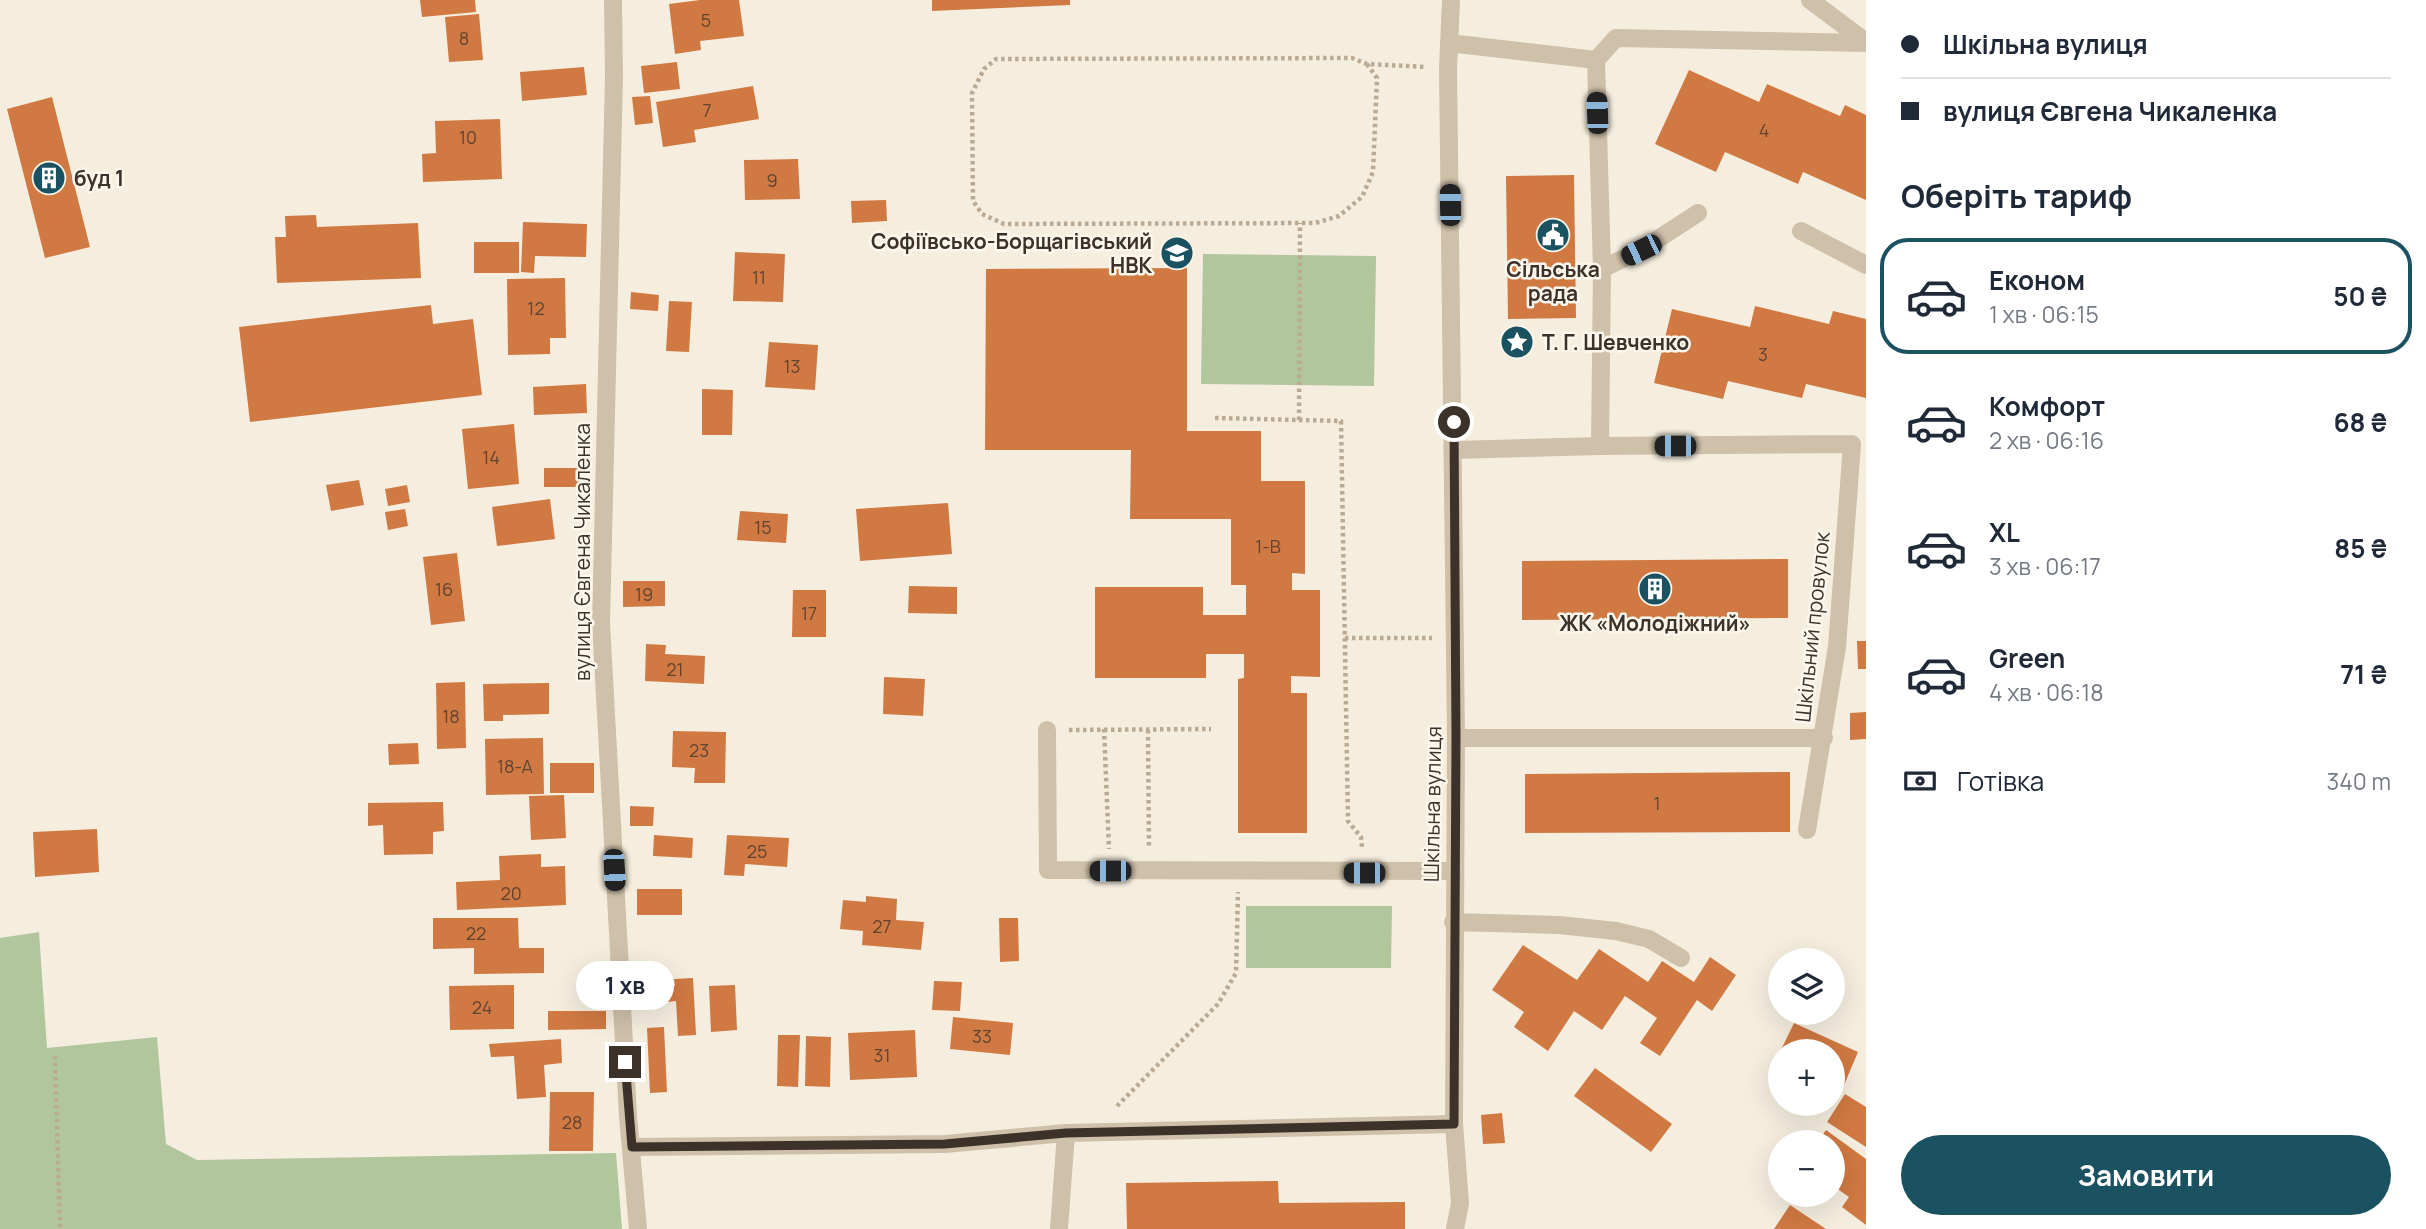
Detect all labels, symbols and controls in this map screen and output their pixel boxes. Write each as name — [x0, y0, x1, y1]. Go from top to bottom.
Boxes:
house number: 5 — [701, 8, 711, 32]
house number: 8 — [459, 26, 469, 50]
text: Шкільна вулиця — [1943, 26, 2148, 62]
car — [1586, 92, 1609, 134]
text: вулиця Євгена Чикаленка — [1943, 93, 2277, 129]
house number: 7 — [702, 98, 712, 122]
house number: 4 — [1759, 118, 1769, 142]
house number: 10 — [459, 125, 477, 149]
building icon: буд 1 — [30, 159, 68, 197]
place label: буд 1 — [74, 164, 124, 192]
house number: 9 — [766, 168, 778, 192]
text: Оберіть тариф — [1901, 174, 2132, 218]
car — [1440, 184, 1461, 226]
public building icon: Сільська рада — [1534, 216, 1572, 254]
place label: Софіївсько-Борщагівський НВК — [871, 227, 1152, 279]
car — [1618, 231, 1665, 269]
school or university icon: Софіївсько-Борщагівський НВК — [1158, 234, 1196, 272]
place label: Сільська рада — [1506, 255, 1600, 307]
text: Економ — [1989, 262, 2085, 298]
house number: 11 — [752, 265, 766, 289]
icon: car — [1905, 265, 1968, 328]
text: 50 ₴ — [2333, 278, 2387, 314]
house number: 12 — [527, 296, 545, 320]
text: 1 хв · 06:15 — [1989, 298, 2099, 330]
place icon: Т. Г. Шевченко — [1498, 323, 1536, 361]
place label: Т. Г. Шевченко — [1542, 328, 1689, 356]
house number: 3 — [1758, 342, 1768, 366]
house number: 13 — [784, 354, 800, 378]
text: Комфорт — [1989, 388, 2105, 424]
icon: car — [1905, 391, 1968, 454]
text: 68 ₴ — [2333, 404, 2387, 440]
route start — [1438, 406, 1470, 438]
street label: вулиця Євгена Чикаленка — [568, 423, 596, 681]
text: 2 хв · 06:16 — [1989, 424, 2104, 456]
car — [1655, 436, 1697, 457]
house number: 14 — [482, 445, 500, 469]
text: XL — [1989, 514, 2020, 550]
house number: 15 — [754, 515, 772, 539]
icon: car — [1905, 517, 1968, 580]
street label: Шкільний провулок — [1788, 530, 1836, 724]
text: 85 ₴ — [2334, 530, 2387, 566]
house number: 1-В — [1255, 534, 1281, 558]
text: 3 хв · 06:17 — [1989, 550, 2101, 582]
building icon: ЖК «Молодіжний» — [1636, 570, 1674, 608]
house number: 16 — [435, 577, 453, 601]
house number: 19 — [635, 582, 653, 606]
house number: 17 — [801, 601, 817, 625]
place label: ЖК «Молодіжний» — [1559, 609, 1751, 637]
text: Green — [1989, 640, 2065, 676]
icon: car — [1905, 643, 1968, 706]
text: 71 ₴ — [2340, 656, 2387, 692]
house number: 21 — [666, 657, 684, 681]
text: 4 хв · 06:18 — [1989, 676, 2104, 708]
house number: 18 — [442, 704, 460, 728]
street label: Шкільна вулиця — [1417, 726, 1447, 882]
house number: 23 — [689, 738, 709, 762]
house number: 18-А — [497, 754, 534, 778]
icon: cash — [1901, 762, 1939, 800]
text: Готівка — [1957, 763, 2044, 799]
text: 340 m — [2327, 765, 2391, 797]
house number: 1 — [1653, 791, 1661, 815]
house number: 25 — [747, 839, 767, 863]
car — [603, 848, 626, 892]
car — [1090, 861, 1132, 882]
car — [1344, 863, 1386, 884]
house number: 20 — [500, 881, 522, 905]
house number: 27 — [872, 914, 892, 938]
house number: 22 — [466, 921, 486, 945]
map controls — [1768, 948, 1845, 1207]
button: layers — [1768, 948, 1845, 1025]
callout: 1 хв — [576, 960, 674, 1010]
text: 1 хв — [605, 969, 645, 1001]
house number: 24 — [472, 995, 492, 1019]
house number: 33 — [972, 1024, 992, 1048]
button: + — [1768, 1039, 1845, 1116]
house number: 31 — [874, 1043, 890, 1067]
route end — [609, 1046, 641, 1078]
house number: 28 — [562, 1110, 582, 1134]
button: − — [1768, 1130, 1845, 1207]
button: Замовити — [1901, 1135, 2391, 1215]

